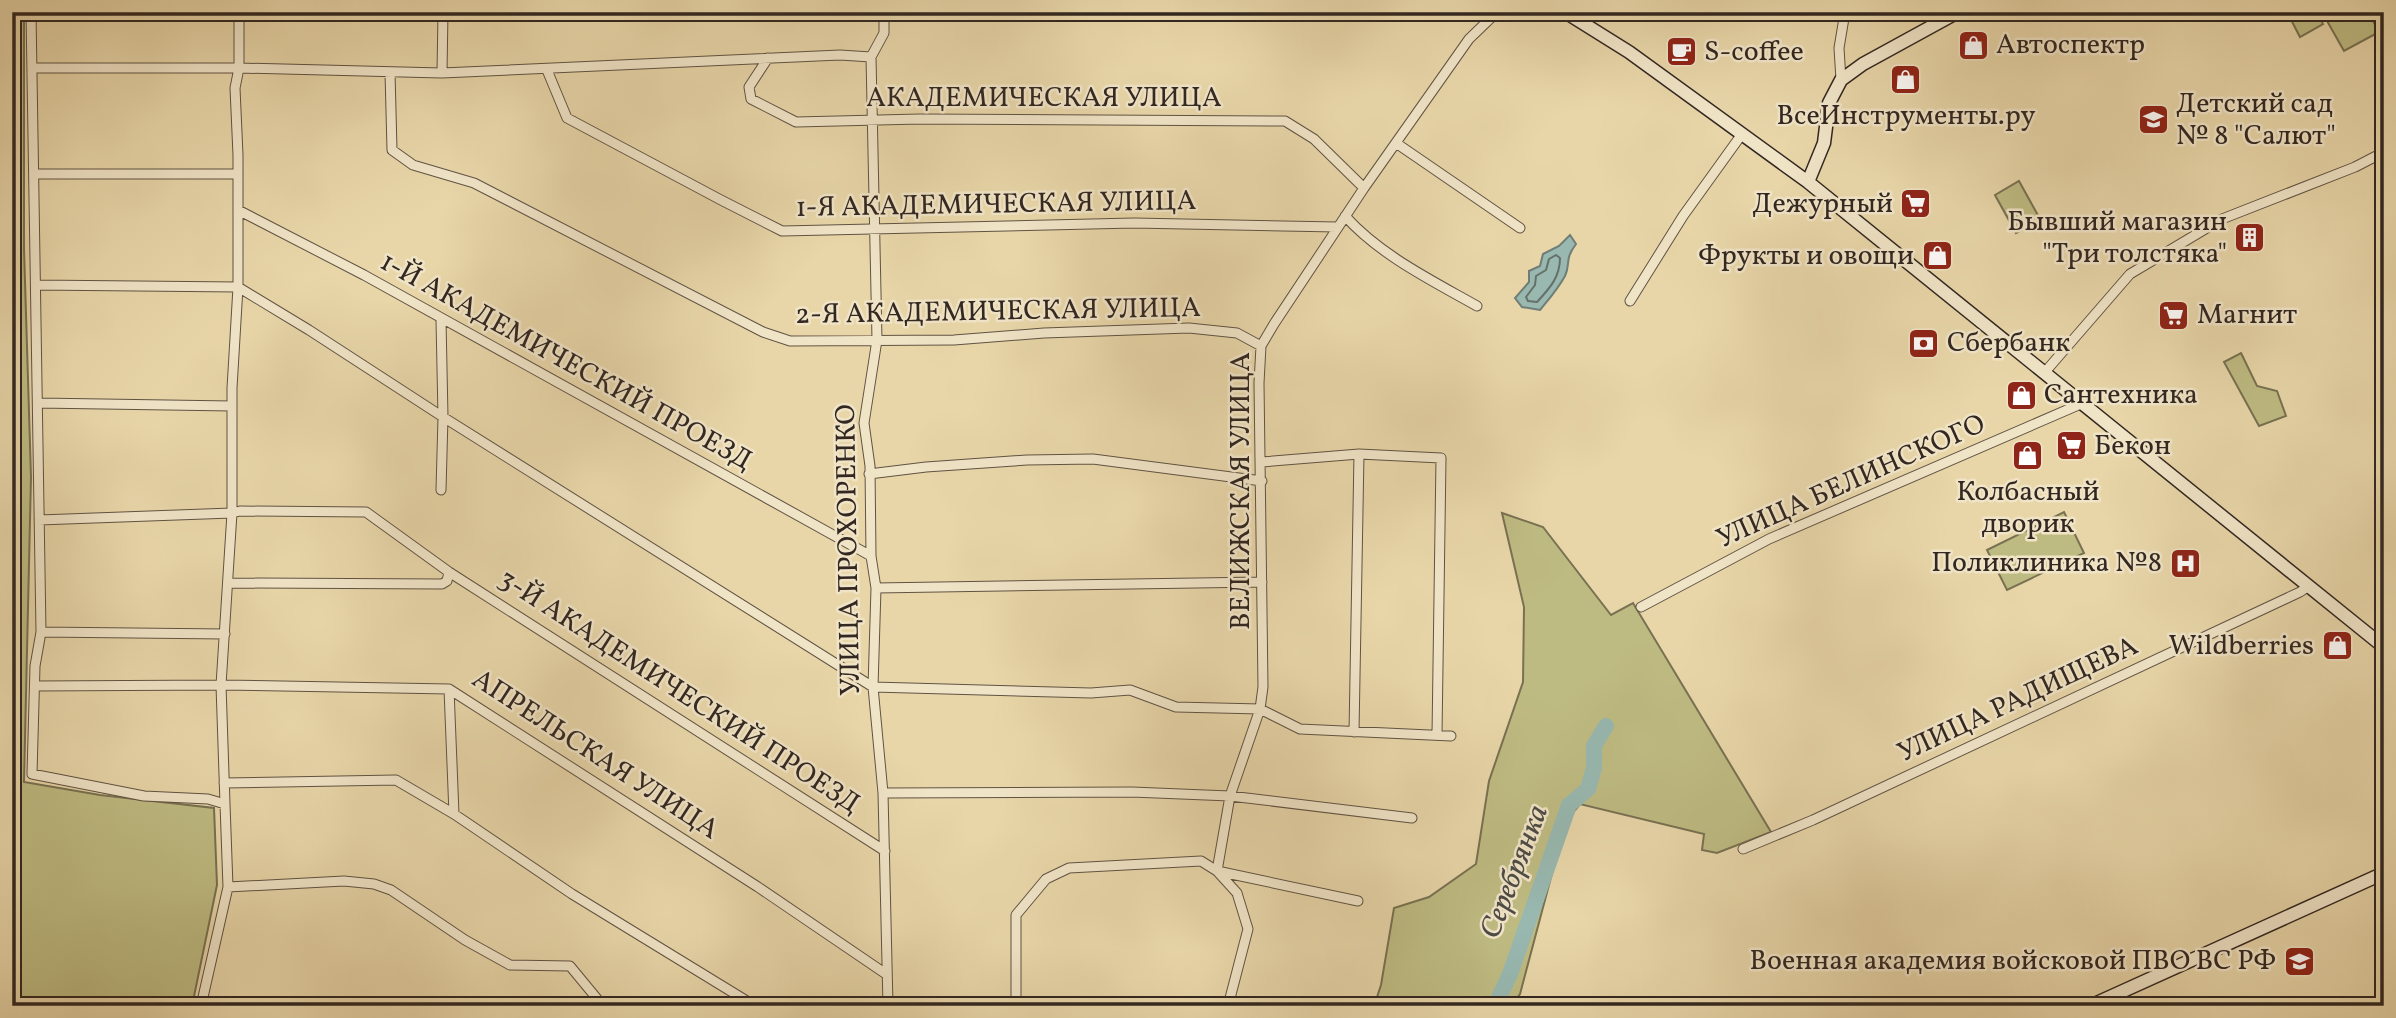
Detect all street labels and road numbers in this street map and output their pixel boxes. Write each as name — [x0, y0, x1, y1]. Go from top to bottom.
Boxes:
street label: АКАДЕМИЧЕСКАЯ УЛИЦА — [866, 79, 1222, 118]
street label: 1-Я АКАДЕМИЧЕСКАЯ УЛИЦА — [795, 182, 1197, 228]
street label: 1-Й АКАДЕМИЧЕСКИЙ ПРОЕЗД — [373, 243, 759, 481]
street label: 2-Я АКАДЕМИЧЕСКАЯ УЛИЦА — [795, 289, 1202, 335]
street label: ВЕЛИЖСКАЯ УЛИЦА — [1222, 352, 1261, 630]
street label: УЛИЦА ПРОХОРЕНКО — [827, 404, 871, 696]
street label: УЛИЦА БЕЛИНСКОГО — [1710, 405, 1992, 559]
street label: 3-Й АКАДЕМИЧЕСКИЙ ПРОЕЗД — [490, 560, 868, 824]
street label: УЛИЦА РАДИЩЕВА — [1891, 627, 2145, 773]
street label: АПРЕЛЬСКАЯ УЛИЦА — [464, 660, 726, 850]

